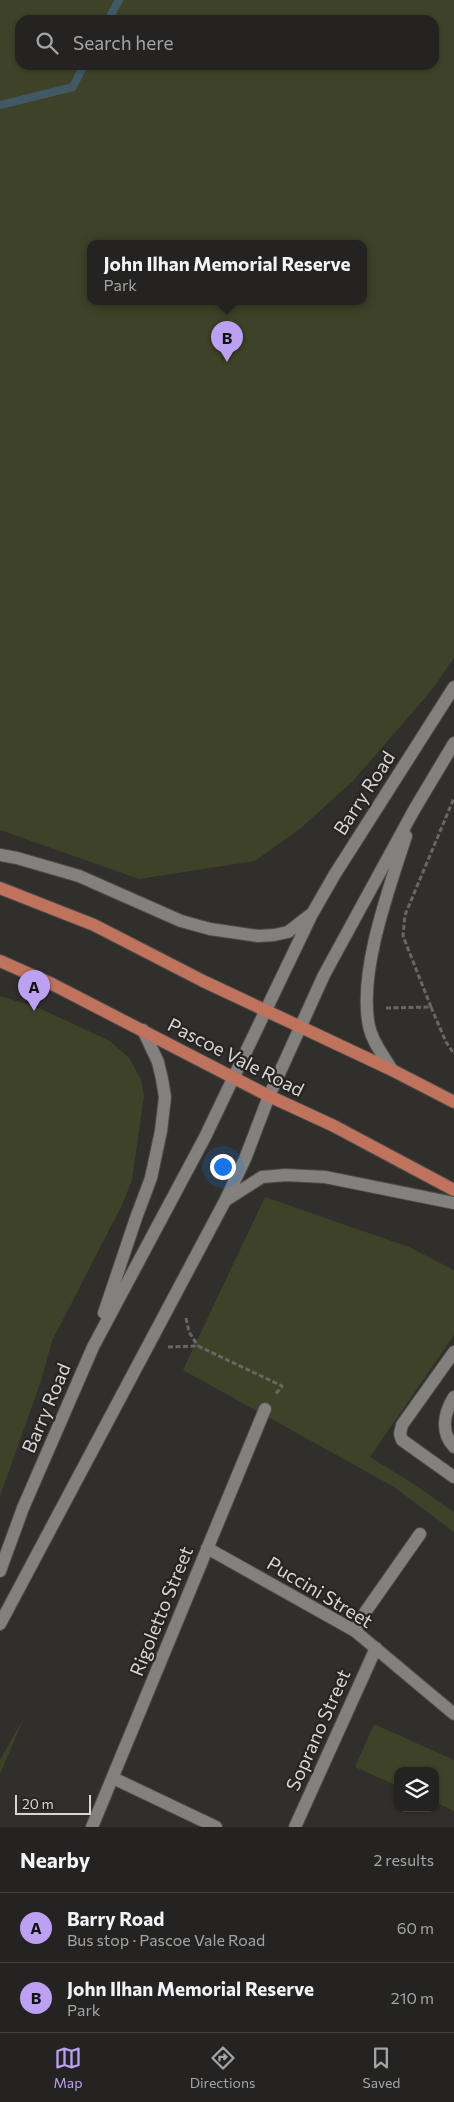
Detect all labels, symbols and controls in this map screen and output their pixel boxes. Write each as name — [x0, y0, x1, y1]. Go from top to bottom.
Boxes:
search box — [15, 15, 439, 70]
icon: search — [33, 29, 61, 57]
text: Search here — [73, 31, 173, 54]
popup — [87, 240, 367, 305]
text: John Ilhan Memorial Reserve — [104, 252, 350, 275]
text: Park — [104, 275, 137, 294]
pin: B — [211, 321, 243, 362]
street label: Barry Road — [328, 747, 399, 839]
pin: A — [18, 970, 50, 1011]
street label: Pascoe Vale Road — [164, 1012, 308, 1101]
your location — [210, 1154, 236, 1180]
street label: Barry Road — [16, 1359, 75, 1456]
street label: Rigoletto Street — [124, 1542, 197, 1679]
street label: Puccini Street — [263, 1551, 377, 1632]
street label: Soprano Street — [280, 1665, 355, 1794]
map controls — [394, 1767, 439, 1812]
button: layers — [394, 1767, 439, 1812]
scale bar — [15, 1792, 91, 1815]
text: 20 m — [22, 1795, 54, 1812]
text: Nearby — [20, 1847, 90, 1872]
text: 2 results — [373, 1850, 434, 1869]
text: Barry Road — [67, 1907, 164, 1930]
text: A — [30, 1918, 42, 1937]
text: 60 m — [397, 1918, 434, 1937]
text: Bus stop · Pascoe Vale Road — [67, 1930, 265, 1949]
text: John Ilhan Memorial Reserve — [67, 1977, 314, 2000]
text: B — [31, 1988, 41, 2007]
text: 210 m — [391, 1988, 434, 2007]
text: Park — [67, 2000, 100, 2019]
tab: Map — [54, 2044, 82, 2091]
tab: Directions — [190, 2044, 255, 2091]
tab: Saved — [363, 2044, 400, 2091]

